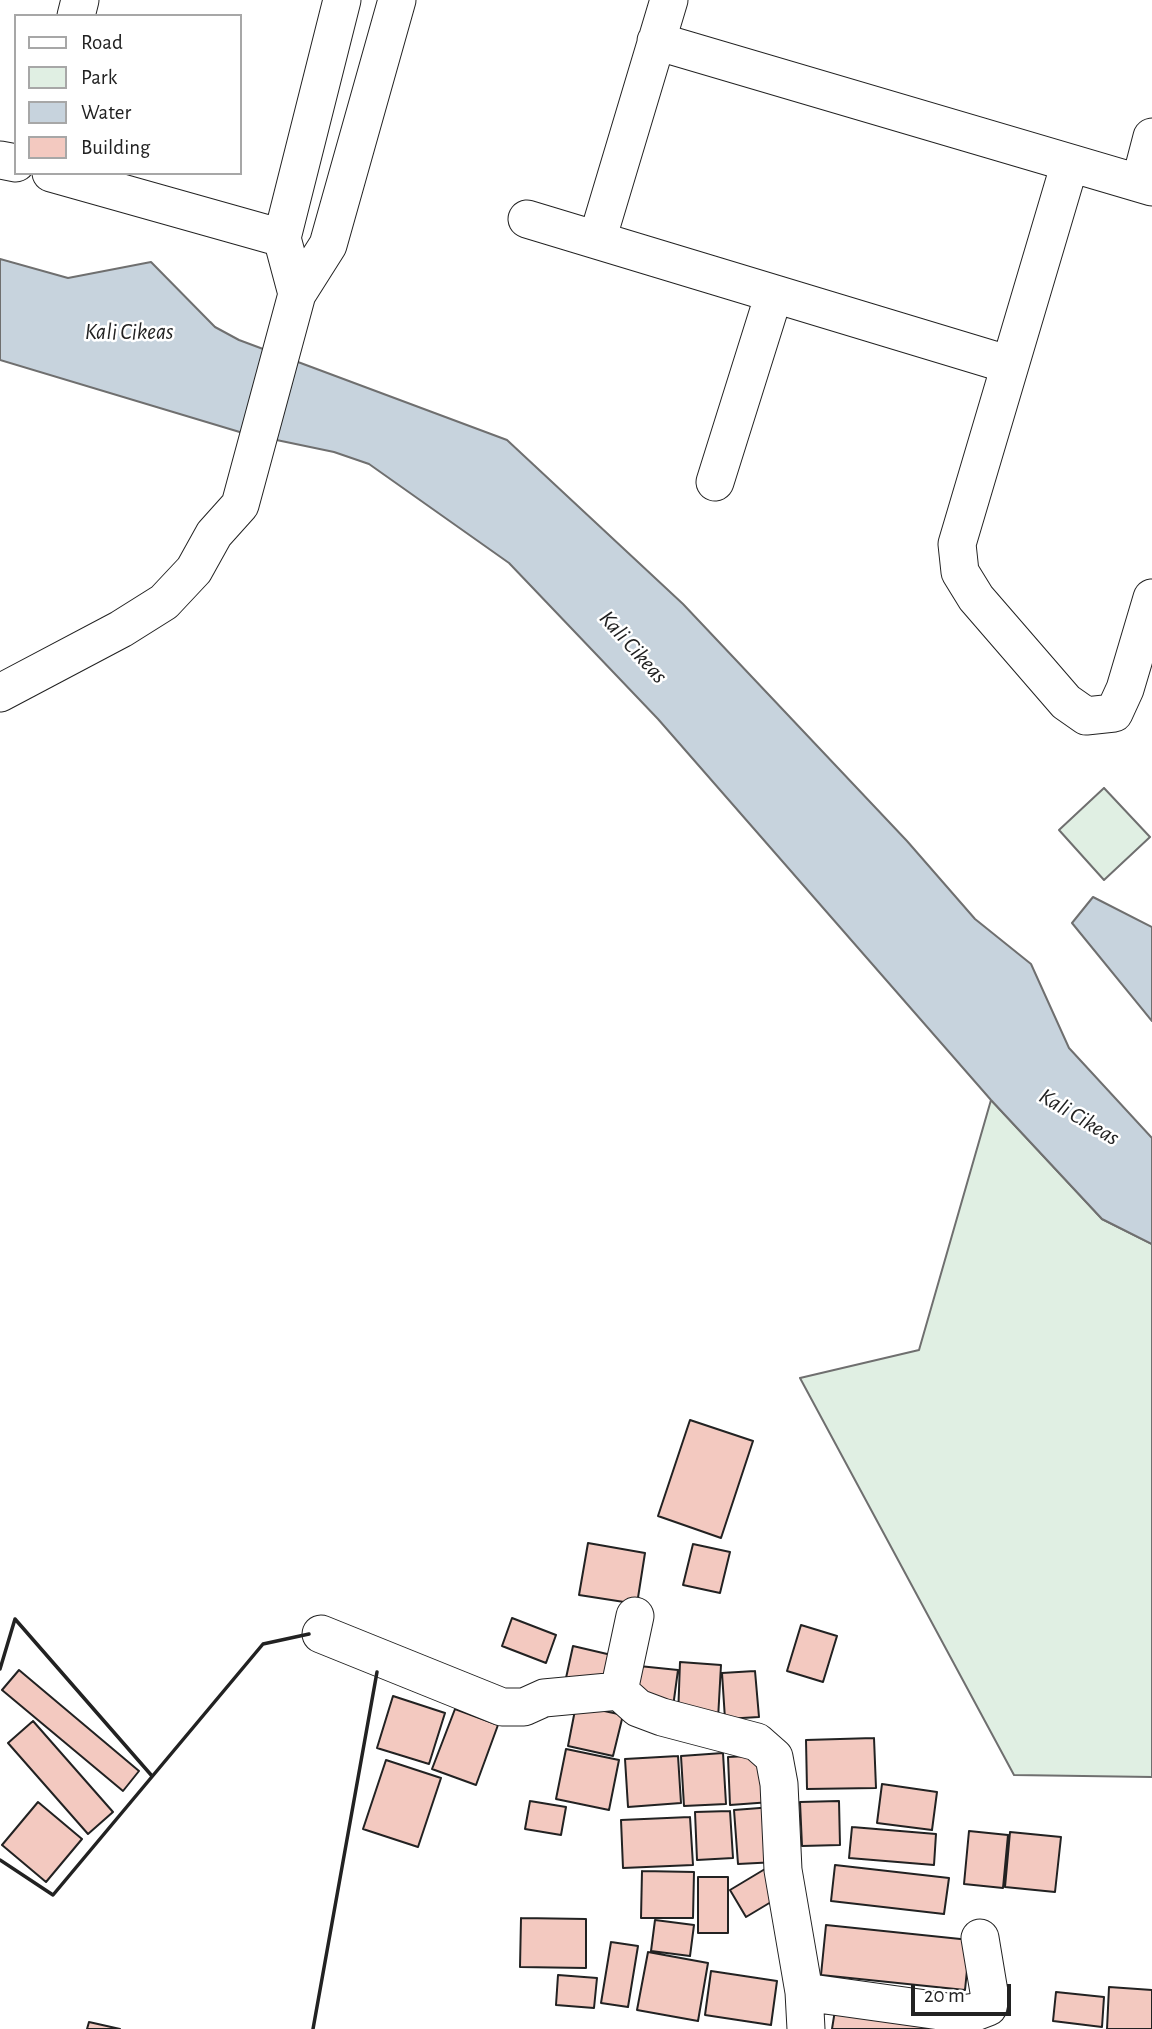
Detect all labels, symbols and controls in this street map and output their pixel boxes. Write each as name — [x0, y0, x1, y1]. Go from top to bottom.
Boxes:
legend — [14, 14, 242, 175]
text: Road — [81, 32, 123, 53]
text: Park — [81, 67, 117, 88]
text: Water — [81, 102, 131, 123]
text: Building — [81, 137, 150, 158]
water label: Kali Cikeas — [85, 318, 173, 346]
water label: Kali Cikeas — [593, 605, 673, 689]
water label: Kali Cikeas — [1034, 1082, 1124, 1152]
scale bar — [914, 1969, 1014, 2013]
text: 20 m — [924, 1985, 965, 2006]

